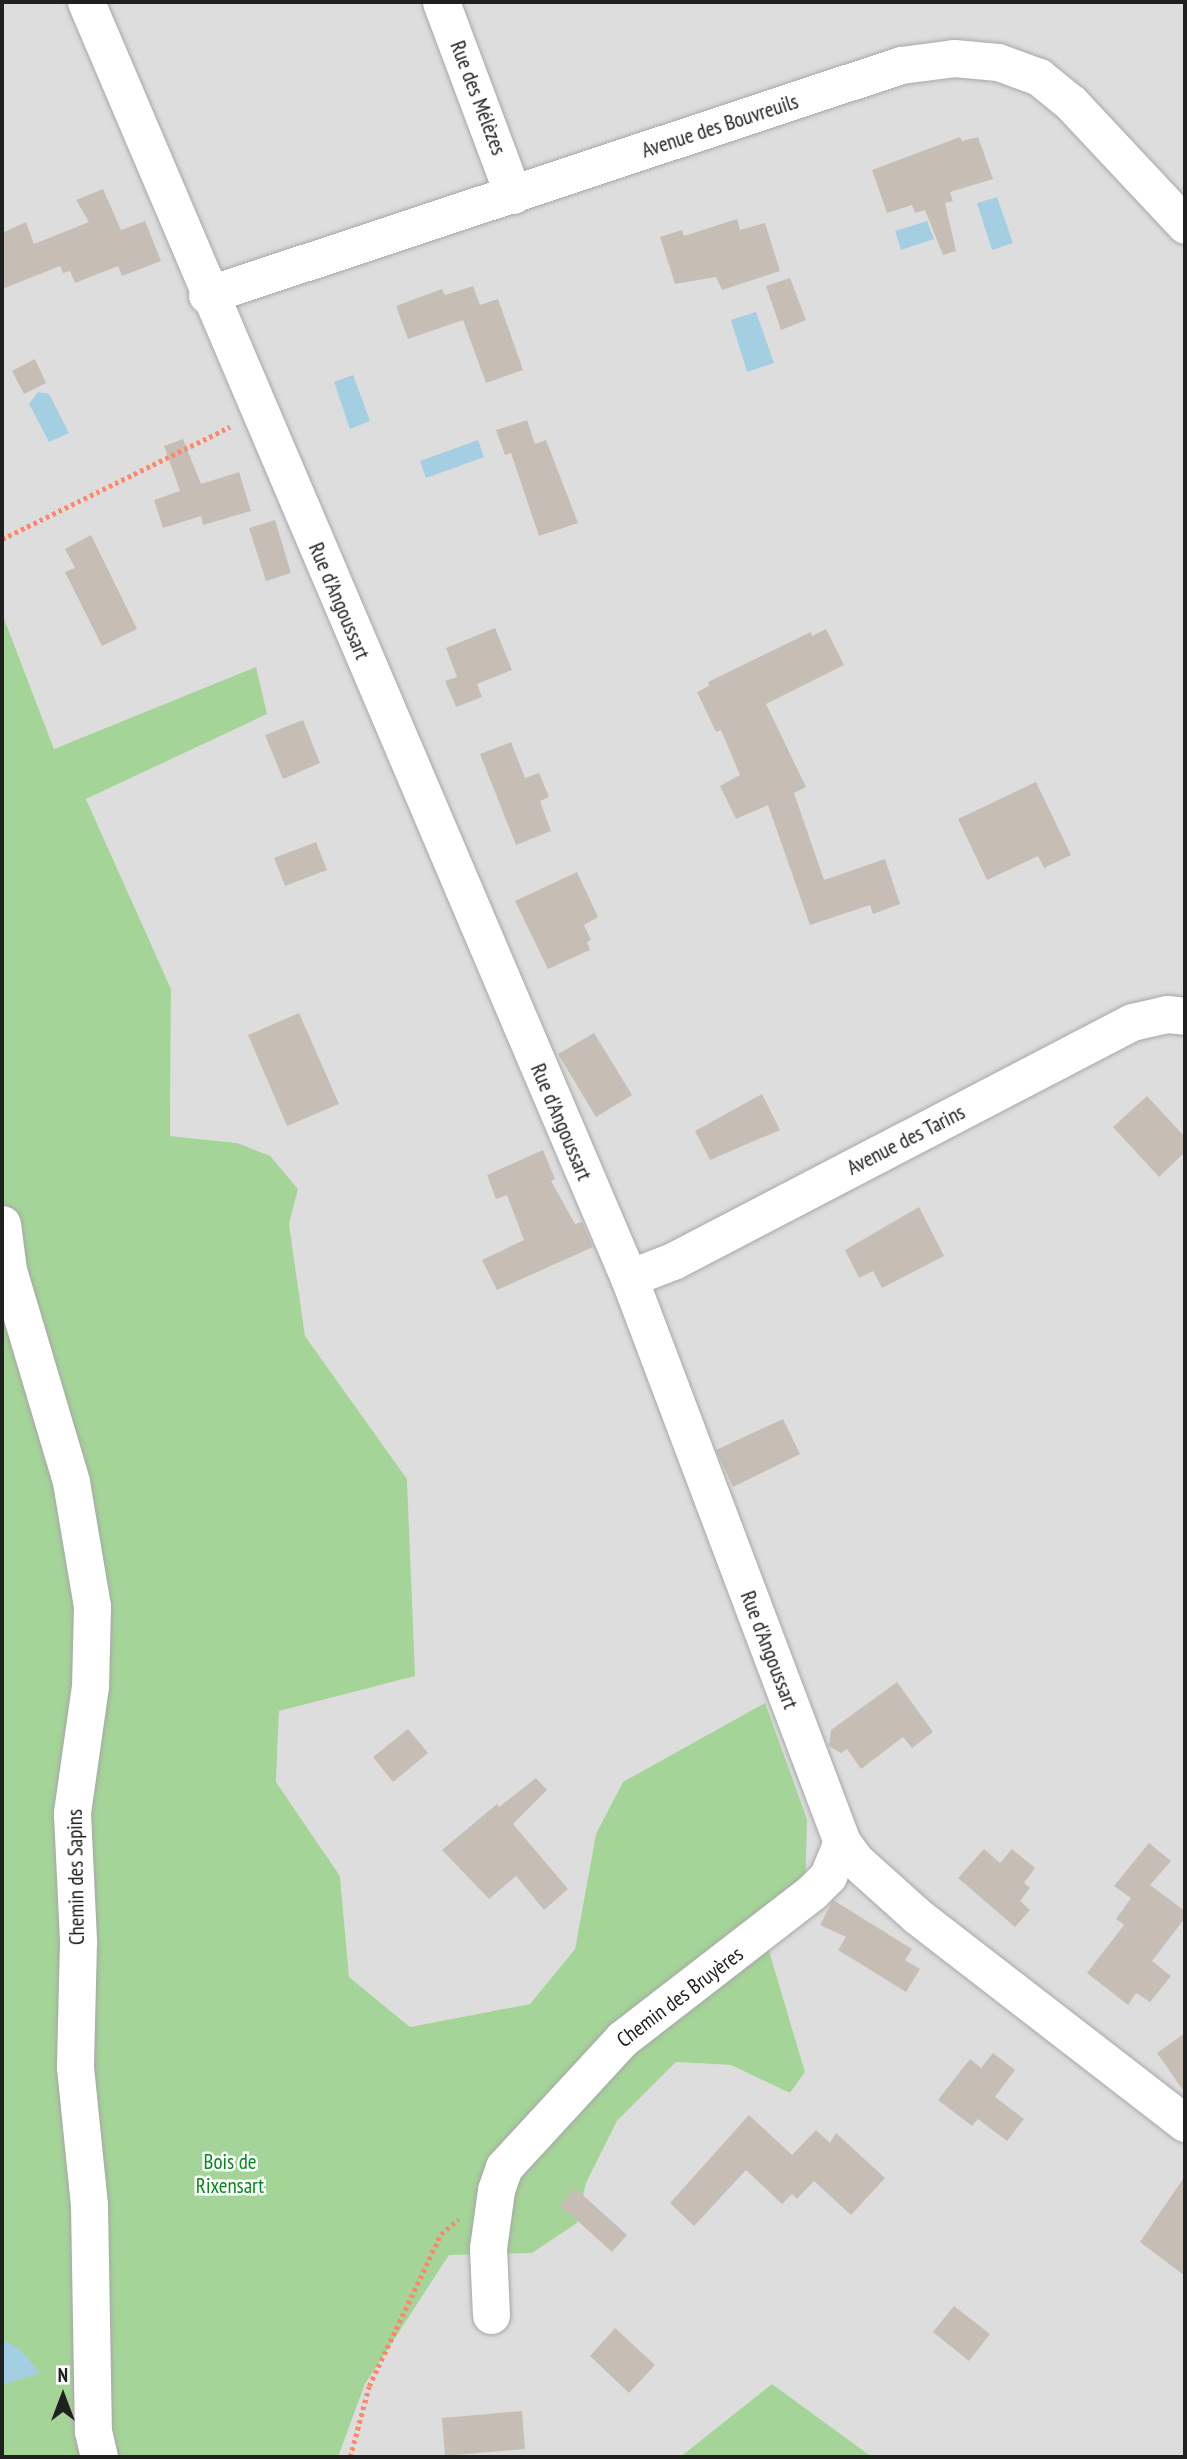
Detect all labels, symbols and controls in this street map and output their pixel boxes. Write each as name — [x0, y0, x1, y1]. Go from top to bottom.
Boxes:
street label: Rue des Mélèzes — [445, 37, 511, 159]
street label: Avenue des Bouvreuils — [639, 89, 801, 163]
street label: Rue d'Angoussart — [303, 539, 375, 663]
street label: Rue d'Angoussart — [525, 1060, 597, 1184]
street label: Avenue des Tarins — [843, 1099, 969, 1181]
street label: Rue d'Angoussart — [735, 1588, 803, 1712]
street label: Chemin des Sapins — [62, 1809, 90, 1945]
street label: Chemin des Bruyères — [612, 1941, 748, 2053]
park label: Bois de Rixensart — [196, 2149, 264, 2199]
north arrow — [28, 2361, 98, 2431]
text: N — [58, 2363, 68, 2387]

